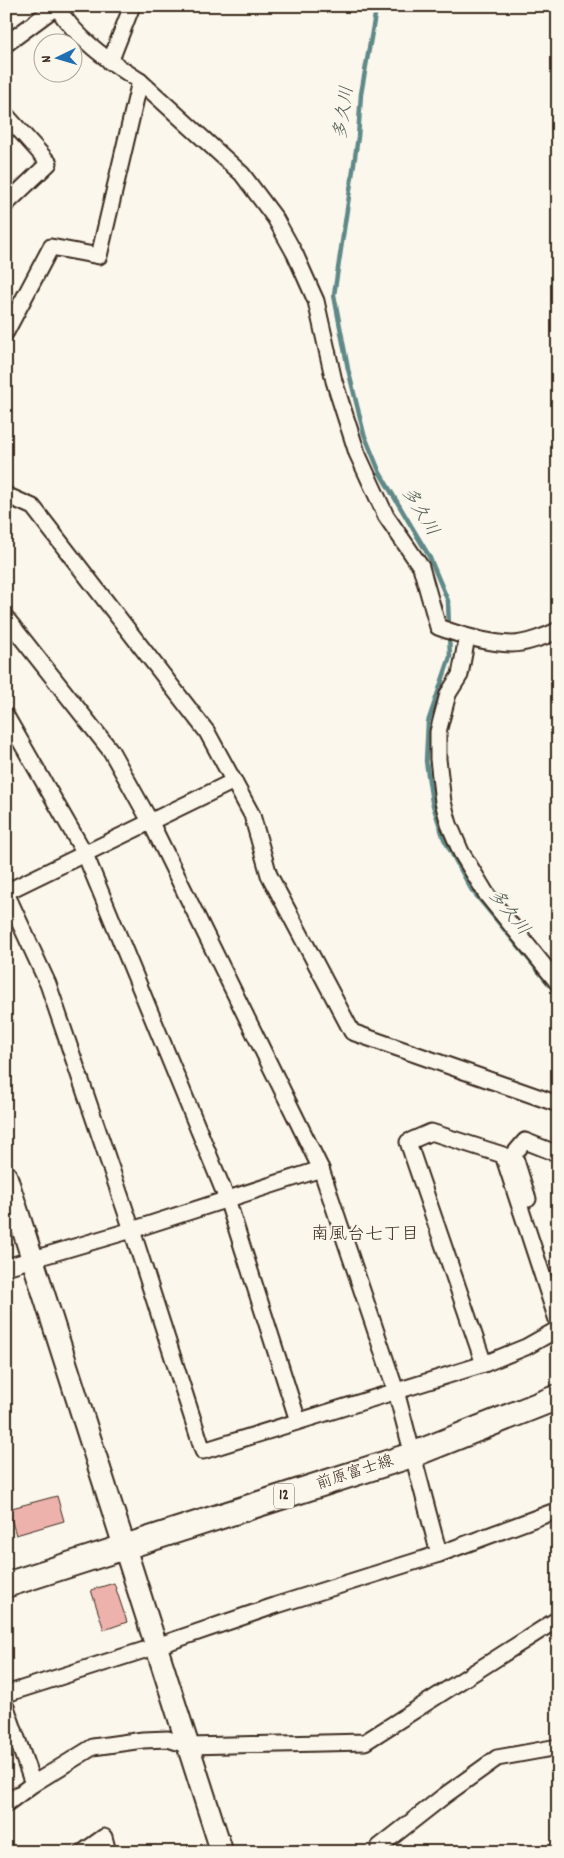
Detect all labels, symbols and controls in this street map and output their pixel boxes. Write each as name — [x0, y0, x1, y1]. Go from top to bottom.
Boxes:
north arrow — [32, 32, 82, 82]
text: N — [37, 55, 57, 63]
water label: 多久川 — [329, 85, 361, 141]
water label: 多久川 — [394, 482, 444, 542]
water label: 多久川 — [481, 884, 535, 942]
district label: 南風台七丁目 — [311, 1223, 419, 1248]
street label: 前原富士線 — [313, 1450, 397, 1496]
road number: 12 — [274, 1484, 294, 1508]

